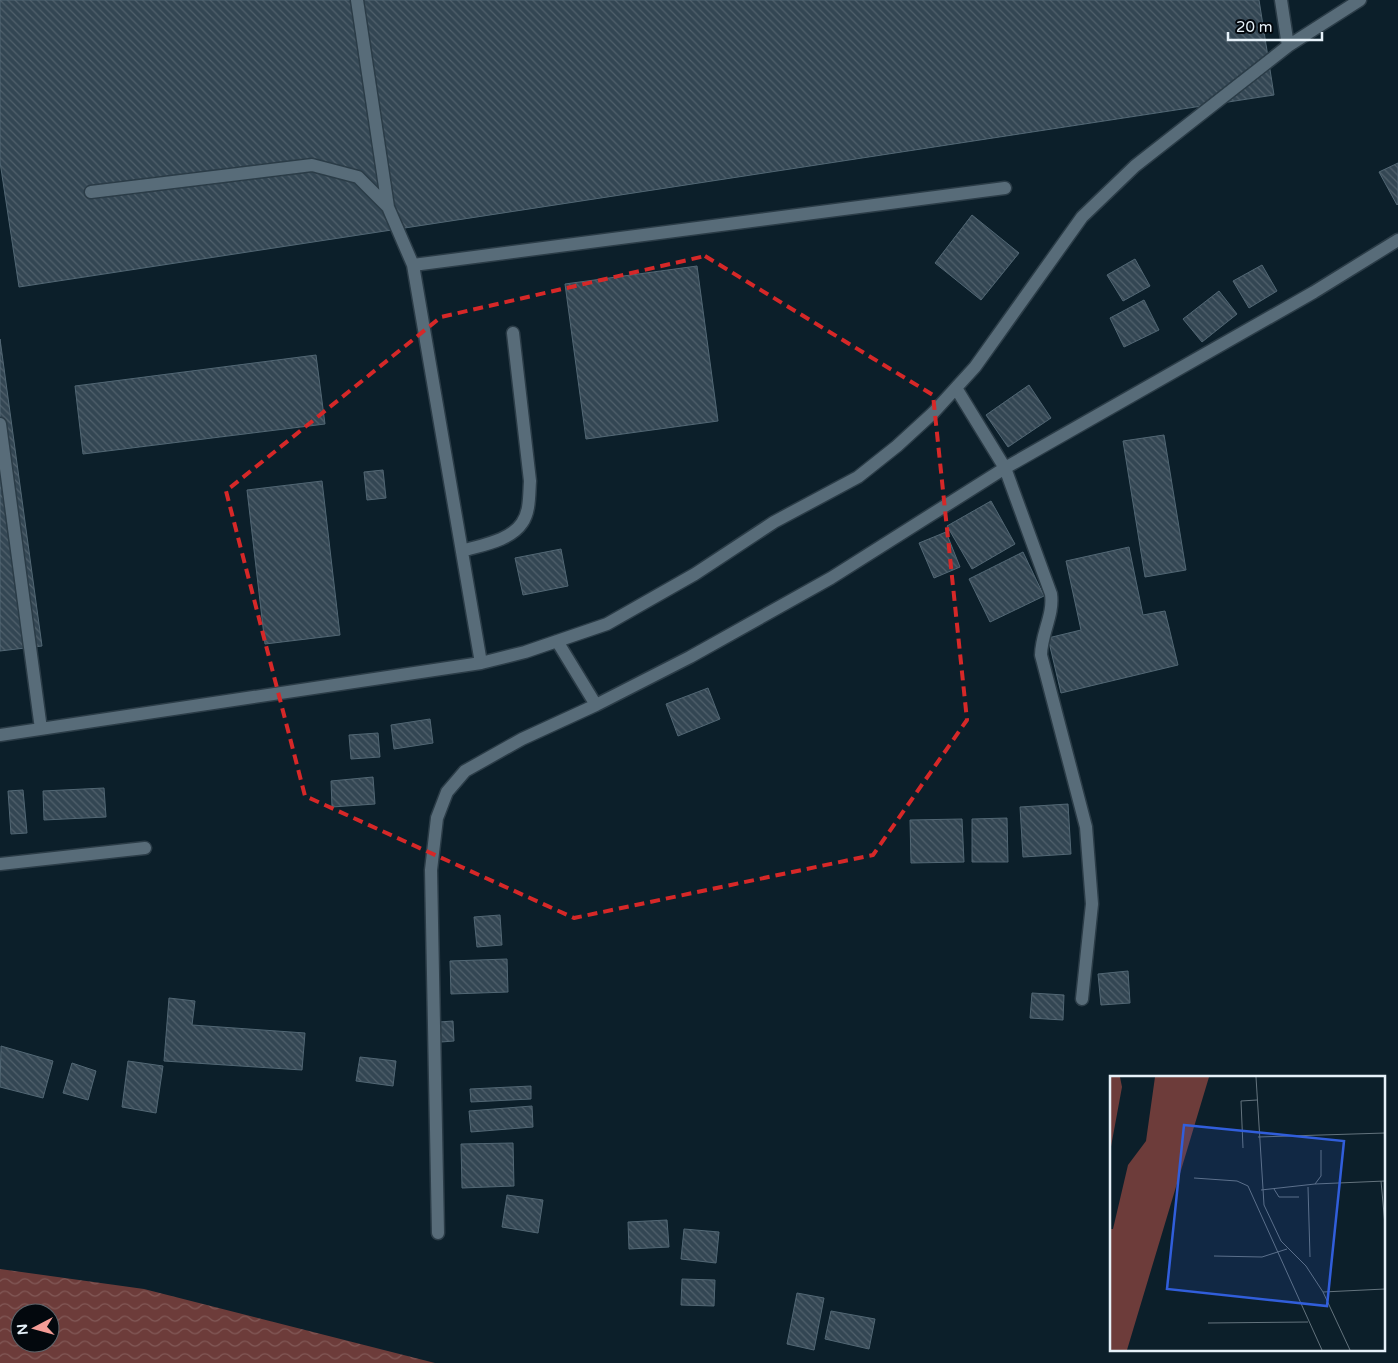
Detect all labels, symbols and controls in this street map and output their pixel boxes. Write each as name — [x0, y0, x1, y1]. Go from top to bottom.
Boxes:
scale bar — [1228, 10, 1322, 42]
text: 20 m — [1236, 18, 1273, 36]
inset map — [1110, 1076, 1386, 1350]
north arrow — [10, 1303, 60, 1353]
text: N — [14, 1323, 32, 1336]

